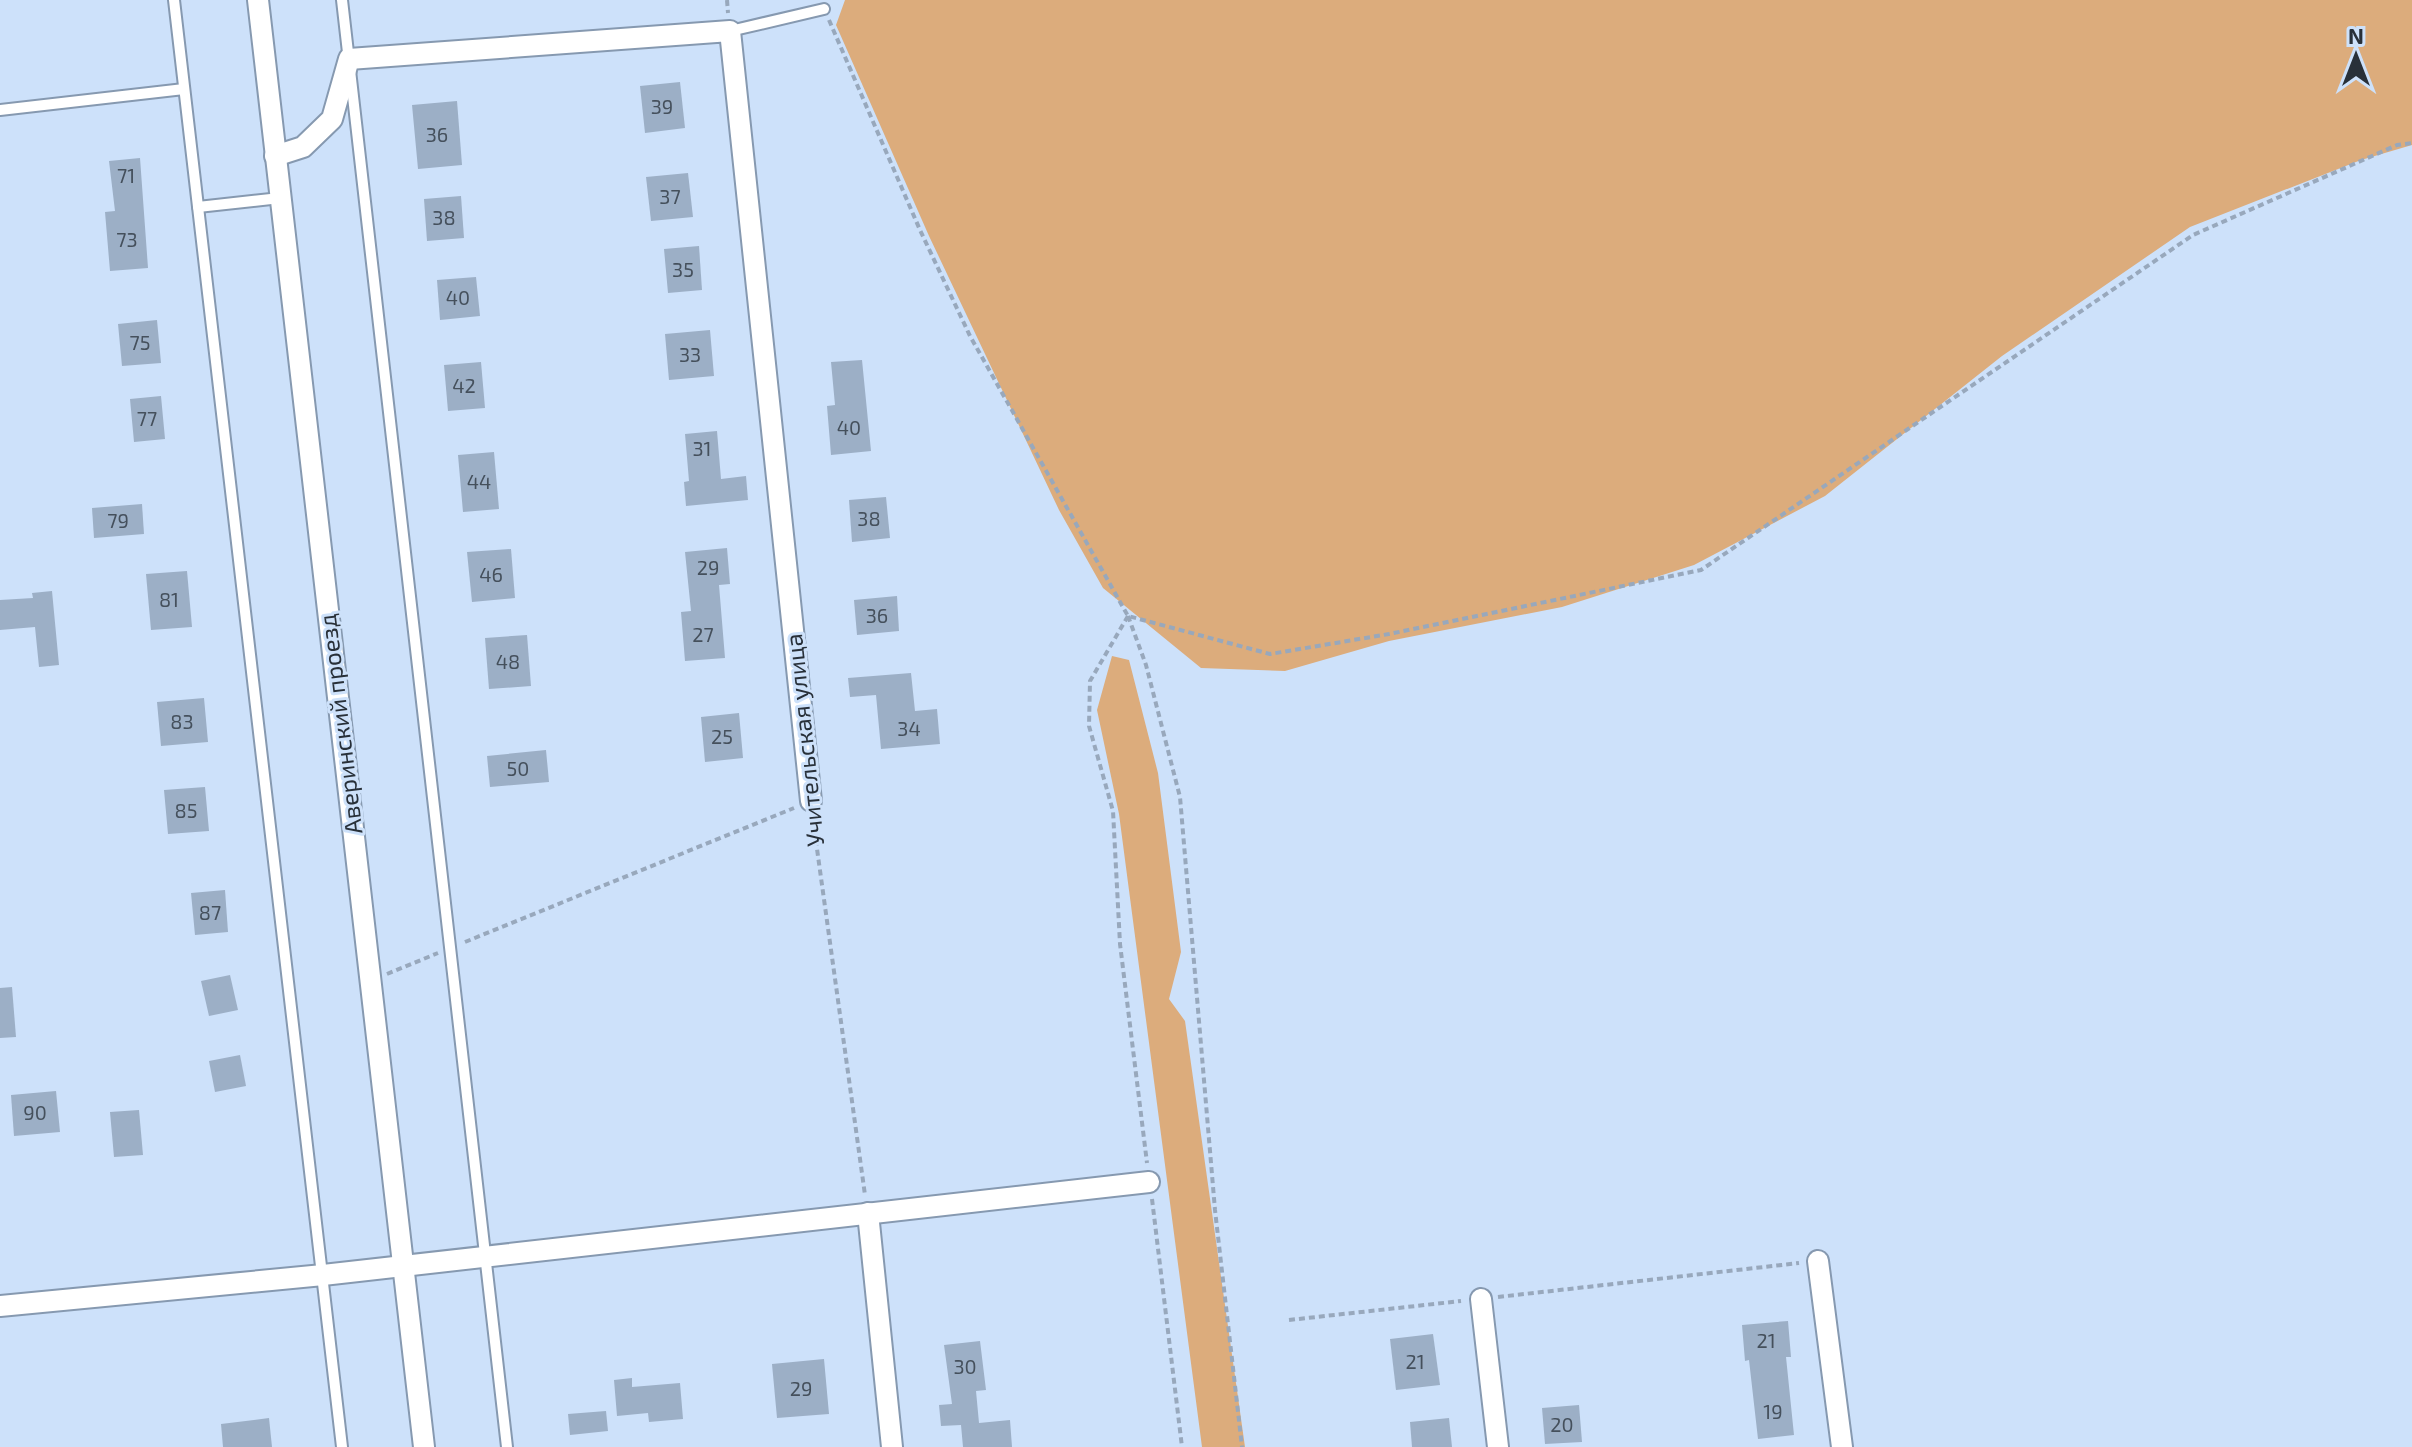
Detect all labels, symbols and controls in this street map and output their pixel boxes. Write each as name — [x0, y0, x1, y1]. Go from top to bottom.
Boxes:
north arrow — [2316, 16, 2396, 96]
text: N — [2348, 22, 2364, 48]
house number: 39 — [651, 94, 673, 118]
house number: 36 — [426, 122, 448, 146]
house number: 71 — [117, 163, 135, 187]
house number: 37 — [659, 184, 681, 208]
house number: 38 — [432, 205, 456, 229]
house number: 73 — [116, 227, 138, 251]
house number: 35 — [672, 257, 694, 281]
house number: 40 — [446, 285, 470, 309]
house number: 75 — [130, 330, 150, 354]
house number: 33 — [679, 342, 701, 366]
house number: 42 — [452, 373, 476, 397]
house number: 77 — [137, 406, 157, 430]
house number: 40 — [837, 415, 861, 439]
house number: 31 — [692, 436, 712, 460]
house number: 44 — [467, 469, 491, 493]
house number: 38 — [857, 506, 881, 530]
house number: 79 — [107, 508, 129, 532]
house number: 29 — [697, 555, 719, 579]
house number: 46 — [479, 562, 503, 586]
house number: 81 — [159, 587, 179, 611]
house number: 36 — [866, 603, 888, 627]
street label: Аверинский проезд — [312, 612, 367, 836]
house number: 27 — [692, 622, 714, 646]
street label: Учительская улица — [778, 632, 830, 848]
house number: 48 — [496, 649, 520, 673]
house number: 83 — [170, 709, 194, 733]
house number: 34 — [897, 716, 921, 740]
house number: 25 — [711, 724, 733, 748]
house number: 50 — [507, 756, 529, 780]
house number: 85 — [175, 798, 197, 822]
house number: 87 — [199, 900, 221, 924]
house number: 90 — [23, 1100, 47, 1124]
house number: 21 — [1756, 1328, 1776, 1352]
house number: 21 — [1405, 1349, 1425, 1373]
house number: 30 — [953, 1354, 977, 1378]
house number: 29 — [790, 1376, 812, 1400]
house number: 19 — [1763, 1399, 1783, 1423]
house number: 20 — [1550, 1412, 1574, 1436]

